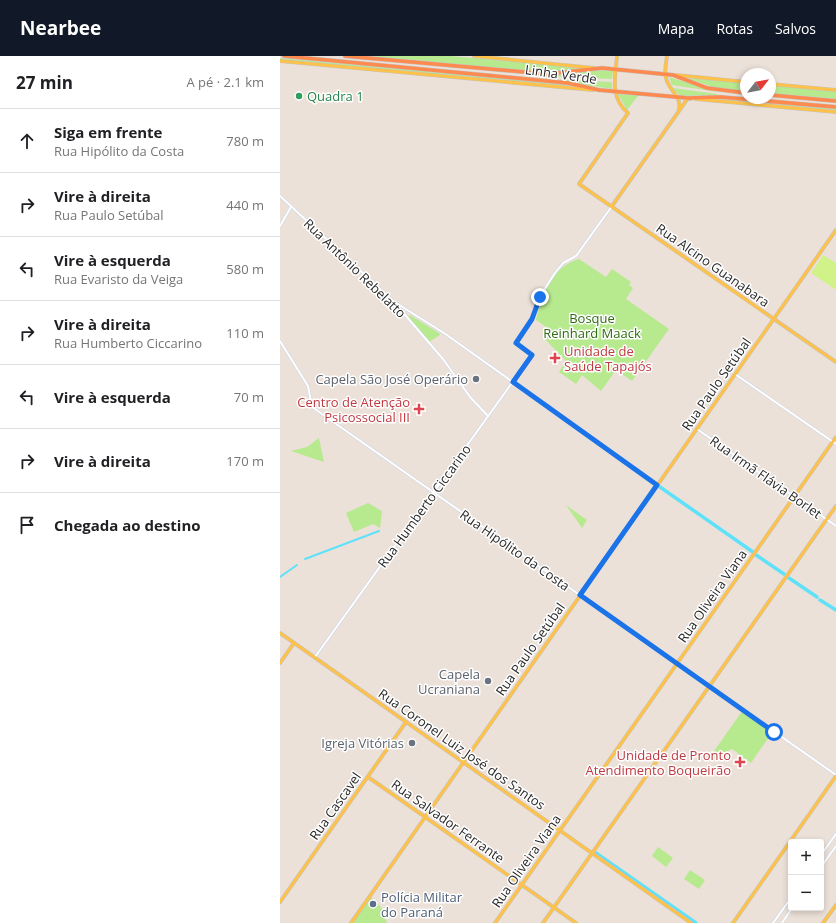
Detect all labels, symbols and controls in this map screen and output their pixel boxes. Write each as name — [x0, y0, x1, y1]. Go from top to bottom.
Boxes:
text: Nearbee — [20, 15, 101, 41]
text: Mapa — [658, 19, 694, 38]
text: Rotas — [716, 19, 753, 38]
text: Salvos — [775, 19, 816, 38]
street label: Linha Verde — [524, 60, 598, 88]
north arrow — [740, 68, 776, 104]
text: 27 min — [16, 71, 73, 94]
text: A pé · 2.1 km — [186, 73, 264, 91]
place label: Quadra 1 — [307, 87, 364, 105]
marker: Quadra 1 — [294, 91, 304, 101]
text: Siga em frente — [54, 122, 162, 142]
icon: ahead — [16, 130, 38, 152]
text: 780 m — [226, 132, 264, 150]
text: Rua Hipólito da Costa — [54, 142, 184, 160]
text: Vire à direita — [54, 186, 151, 206]
icon: right — [16, 194, 38, 216]
text: 440 m — [226, 196, 264, 214]
text: Rua Paulo Setúbal — [54, 206, 164, 224]
street label: Rua Antônio Rebelatto — [300, 214, 410, 322]
street label: Rua Alcino Guanabara — [653, 219, 773, 311]
text: Vire à esquerda — [54, 250, 171, 270]
icon: left — [16, 258, 38, 280]
text: 580 m — [226, 260, 264, 278]
text: Rua Evaristo da Veiga — [54, 270, 183, 288]
route end — [531, 288, 549, 306]
park label: Bosque Reinhard Maack — [543, 309, 641, 342]
text: Vire à direita — [54, 314, 151, 334]
icon: right — [16, 322, 38, 344]
text: 110 m — [226, 324, 264, 342]
text: Rua Humberto Ciccarino — [54, 334, 202, 352]
street label: Rua Paulo Setúbal — [677, 334, 755, 434]
place label: Unidade de Saúde Tapajós — [564, 342, 652, 375]
marker: Unidade de Saúde Tapajós — [549, 352, 561, 364]
place label: Capela São José Operário — [315, 370, 468, 388]
marker: Capela São José Operário — [471, 374, 481, 384]
icon: left — [16, 386, 38, 408]
text: Vire à esquerda — [54, 387, 171, 407]
text: 70 m — [234, 388, 264, 406]
place label: Centro de Atenção Psicossocial III — [297, 393, 410, 426]
marker: Centro de Atenção Psicossocial III — [413, 403, 425, 415]
street label: Rua Irmã Flávia Borlet — [707, 432, 826, 523]
street label: Rua Humberto Ciccarino — [373, 441, 475, 571]
icon: right — [16, 450, 38, 472]
text: Vire à direita — [54, 451, 151, 471]
text: 170 m — [226, 452, 264, 470]
street label: Rua Hipólito da Costa — [456, 505, 574, 595]
icon: arrive — [16, 514, 38, 536]
text: Chegada ao destino — [54, 515, 201, 535]
street label: Rua Oliveira Viana — [673, 546, 751, 646]
street label: Rua Paulo Setúbal — [491, 599, 569, 699]
place label: Capela Ucraniana — [418, 665, 480, 698]
marker: Capela Ucraniana — [483, 676, 493, 686]
street label: Rua Coronel Luiz José dos Santos — [375, 684, 549, 814]
route start — [765, 723, 783, 741]
place label: Igreja Vitórias — [321, 734, 404, 752]
marker: Igreja Vitórias — [407, 738, 417, 748]
place label: Unidade de Pronto Atendimento Boqueirão — [585, 746, 731, 779]
marker: Unidade de Pronto Atendimento Boqueirão — [734, 756, 746, 768]
street label: Rua Cascavel — [305, 769, 365, 843]
street label: Rua Salvador Ferrante — [388, 775, 508, 867]
street label: Rua Oliveira Viana — [487, 811, 565, 911]
map controls — [788, 839, 824, 911]
button: + — [788, 839, 824, 875]
button: − — [788, 875, 824, 911]
place label: Polícia Militar do Paraná — [381, 888, 463, 921]
marker: Polícia Militar do Paraná — [368, 899, 378, 909]

